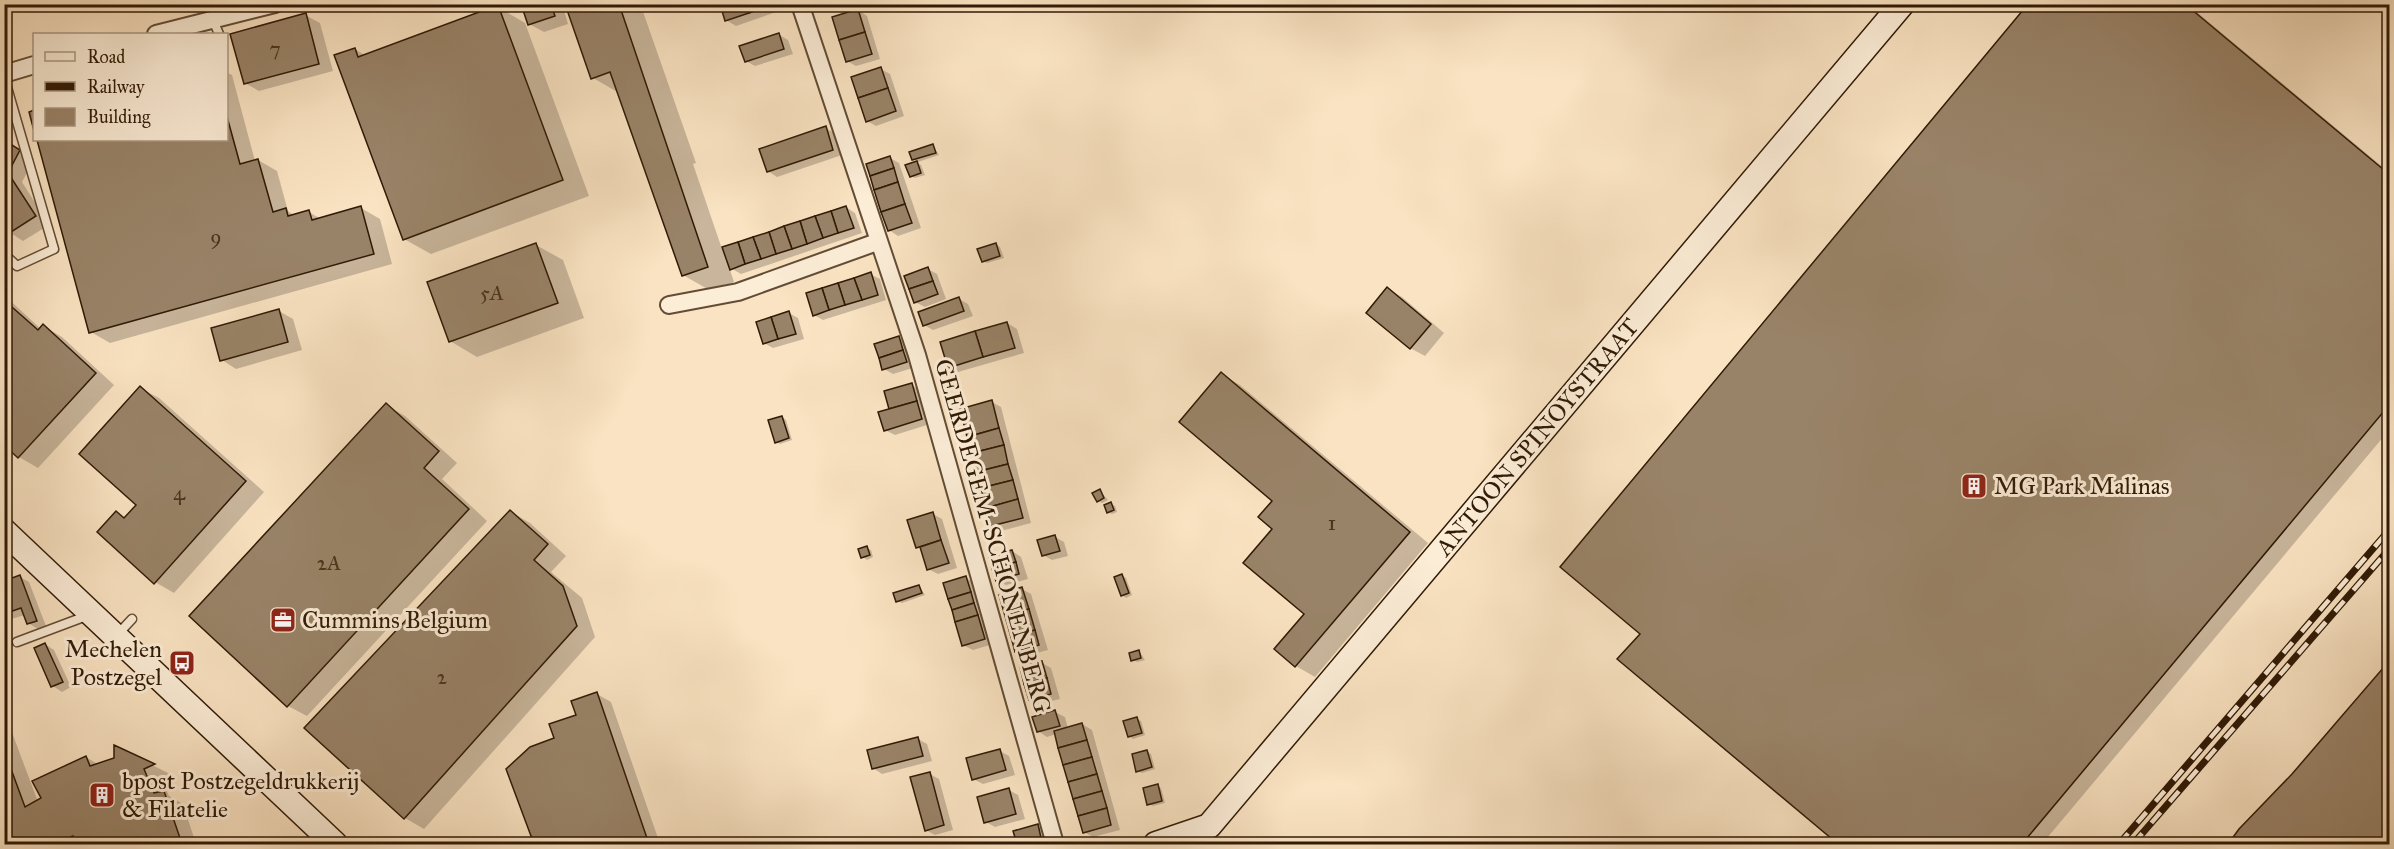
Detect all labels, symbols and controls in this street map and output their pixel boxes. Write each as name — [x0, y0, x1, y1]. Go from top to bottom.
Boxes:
legend — [33, 33, 228, 141]
house number: 7 — [269, 36, 281, 62]
text: Road — [87, 46, 125, 68]
text: Railway — [87, 76, 145, 98]
text: Building — [87, 106, 151, 129]
house number: 9 — [210, 224, 222, 250]
house number: 5A — [480, 280, 504, 306]
street label: ANTOON SPINOYSTRAAT — [1428, 312, 1645, 563]
street label: GEERDEGEM-SCHONENBERG — [928, 355, 1058, 717]
building icon: MG Park Malinas — [1959, 471, 1989, 501]
place label: MG Park Malinas — [1994, 471, 2170, 501]
house number: 4 — [173, 480, 186, 506]
house number: 1 — [1328, 510, 1336, 536]
house number: 2A — [317, 550, 341, 576]
office icon: Cummins Belgium — [268, 605, 298, 635]
place label: Cummins Belgium — [302, 605, 488, 635]
place label: Mechelen Postzegel — [65, 634, 163, 692]
bus stop icon: Mechelen Postzegel — [167, 648, 197, 678]
house number: 2 — [437, 664, 448, 690]
place label: bpost Postzegeldrukkerij & Filatelie — [122, 766, 359, 824]
building icon: bpost Postzegeldrukkerij & Filatelie — [87, 780, 117, 810]

